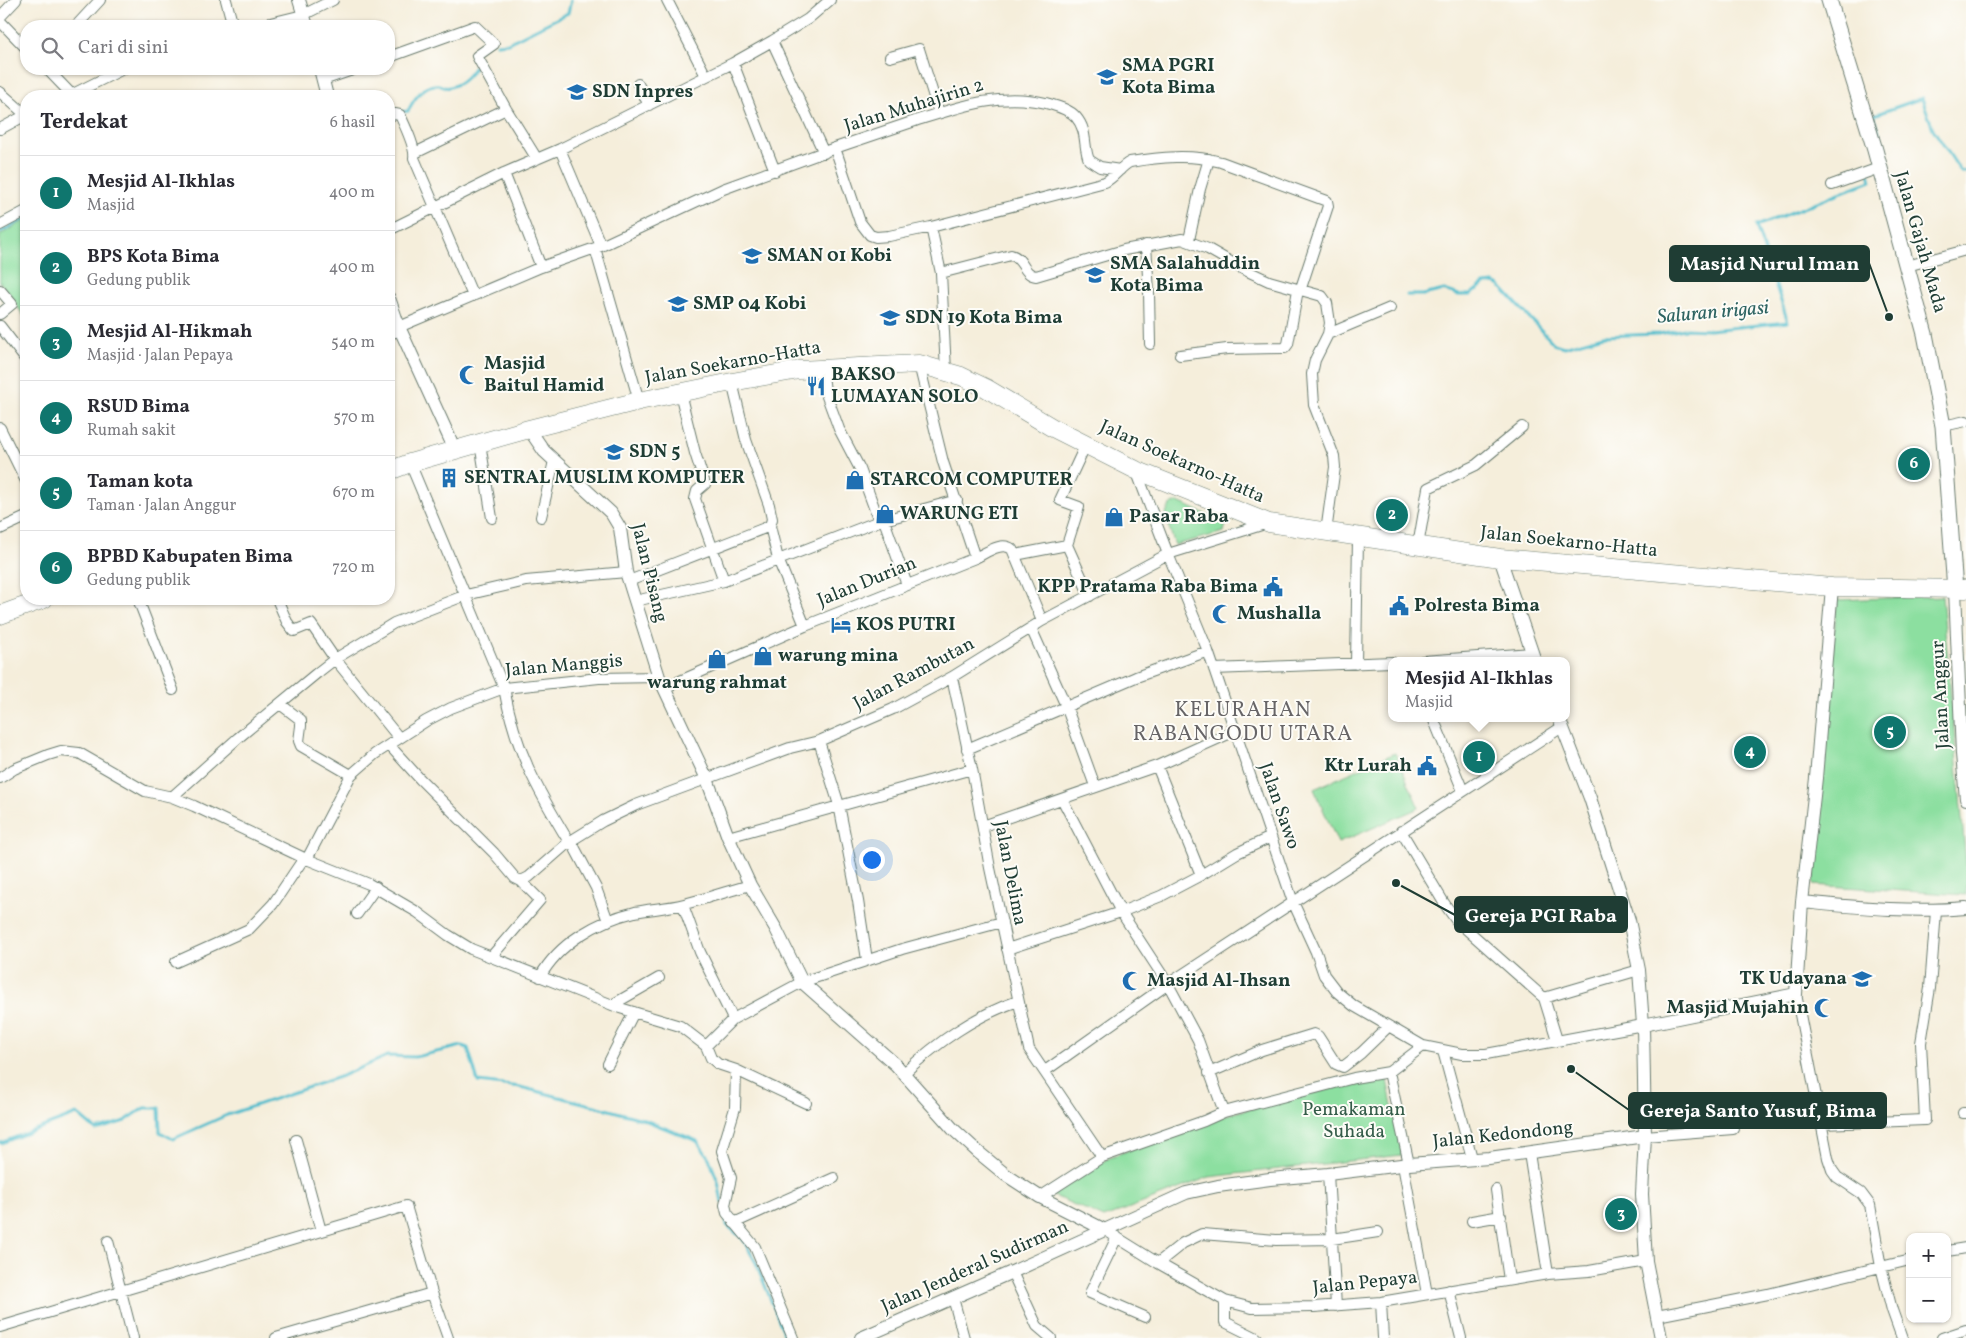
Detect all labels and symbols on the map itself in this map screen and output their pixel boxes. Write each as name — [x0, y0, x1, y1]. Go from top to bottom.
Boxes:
place label: SMA PGRI Kota Bima — [1122, 53, 1215, 101]
school or university icon: SMA PGRI Kota Bima — [1096, 66, 1118, 88]
street label: Jalan Muhajirin 2 — [841, 72, 987, 140]
place label: SDN Inpres — [592, 79, 694, 105]
school or university icon: SDN Inpres — [566, 81, 588, 103]
street label: Jalan Gajah Mada — [1887, 168, 1953, 316]
place label: SMAN 01 Kobi — [767, 243, 892, 269]
school or university icon: SMAN 01 Kobi — [741, 245, 763, 267]
callout: Masjid Nurul Iman — [1670, 246, 1869, 281]
place label: SMA Salahuddin Kota Bima — [1110, 251, 1260, 299]
text: Masjid Nurul Iman — [1681, 251, 1859, 279]
school or university icon: SMA Salahuddin Kota Bima — [1084, 264, 1106, 286]
place label: SMP 04 Kobi — [693, 291, 807, 317]
school or university icon: SMP 04 Kobi — [667, 293, 689, 315]
water label: Saluran irigasi — [1656, 294, 1771, 332]
place label: SDN 19 Kota Bima — [905, 305, 1063, 331]
school or university icon: SDN 19 Kota Bima — [879, 307, 901, 329]
street label: Jalan Soekarno-Hatta — [643, 335, 823, 391]
place label: Masjid Baitul Hamid — [484, 351, 605, 399]
place label: BAKSO LUMAYAN SOLO — [831, 362, 979, 410]
mosque icon: Masjid Baitul Hamid — [458, 364, 480, 386]
restaurant icon: BAKSO LUMAYAN SOLO — [805, 375, 827, 397]
street label: Jalan Soekarno-Hatta — [1095, 414, 1269, 510]
place label: SDN 5 — [629, 439, 680, 465]
school or university icon: SDN 5 — [603, 441, 625, 463]
pin: 6 — [1898, 445, 1930, 483]
place label: SENTRAL MUSLIM KOMPUTER — [464, 465, 745, 491]
building icon: SENTRAL MUSLIM KOMPUTER — [438, 467, 460, 489]
place label: STARCOM COMPUTER — [870, 467, 1073, 493]
shop icon: STARCOM COMPUTER — [844, 469, 866, 491]
pin: 2 — [1376, 496, 1408, 534]
place label: WARUNG ETI — [900, 501, 1019, 527]
shop icon: WARUNG ETI — [874, 503, 896, 525]
place label: Pasar Raba — [1129, 504, 1229, 530]
shop icon: Pasar Raba — [1103, 506, 1125, 528]
street label: Jalan Soekarno-Hatta — [1479, 520, 1659, 564]
street label: Jalan Pisang — [624, 521, 674, 625]
street label: Jalan Durian — [813, 550, 921, 614]
place label: KPP Pratama Raba Bima — [1037, 574, 1258, 600]
public building icon: KPP Pratama Raba Bima — [1262, 576, 1284, 598]
place label: Polresta Bima — [1414, 593, 1540, 619]
public building icon: Polresta Bima — [1388, 595, 1410, 617]
place label: Mushalla — [1237, 601, 1321, 627]
mosque icon: Mushalla — [1211, 603, 1233, 625]
place label: KOS PUTRI — [856, 612, 955, 638]
hotel icon: KOS PUTRI — [830, 614, 852, 636]
street label: Jalan Rambutan — [849, 631, 979, 717]
street label: Jalan Anggur — [1925, 640, 1957, 750]
place label: warung mina — [778, 643, 898, 669]
shop icon: warung mina — [752, 645, 774, 667]
street label: Jalan Manggis — [504, 648, 624, 684]
shop icon: warung rahmat — [706, 648, 728, 670]
place label: warung rahmat — [647, 670, 787, 696]
district label: KELURAHAN RABANGODU UTARA — [1133, 696, 1353, 749]
pin: 5 — [1874, 713, 1906, 751]
pin: 4 — [1734, 733, 1766, 771]
pin: 1 — [1463, 738, 1495, 776]
place label: Ktr Lurah — [1324, 753, 1412, 779]
public building icon: Ktr Lurah — [1416, 755, 1438, 777]
street label: Jalan Sawo — [1252, 759, 1306, 853]
street label: Jalan Delima — [987, 818, 1033, 928]
your location — [859, 847, 885, 873]
callout: Gereja PGI Raba — [1455, 897, 1627, 932]
text: Gereja PGI Raba — [1465, 903, 1617, 931]
place label: TK Udayana — [1739, 966, 1847, 992]
place label: Masjid Al-Ihsan — [1147, 968, 1291, 994]
school or university icon: TK Udayana — [1851, 968, 1873, 990]
mosque icon: Masjid Al-Ihsan — [1121, 970, 1143, 992]
place label: Masjid Mujahin — [1666, 995, 1809, 1021]
mosque icon: Masjid Mujahin — [1813, 997, 1835, 1019]
callout: Gereja Santo Yusuf, Bima — [1629, 1093, 1886, 1128]
park label: Pemakaman Suhada — [1302, 1097, 1406, 1145]
text: Gereja Santo Yusuf, Bima — [1640, 1098, 1876, 1126]
street label: Jalan Kedondong — [1431, 1115, 1575, 1155]
pin: 3 — [1605, 1195, 1637, 1233]
street label: Jalan Jenderal Sudirman — [877, 1214, 1073, 1320]
street label: Jalan Pepaya — [1311, 1265, 1419, 1301]

